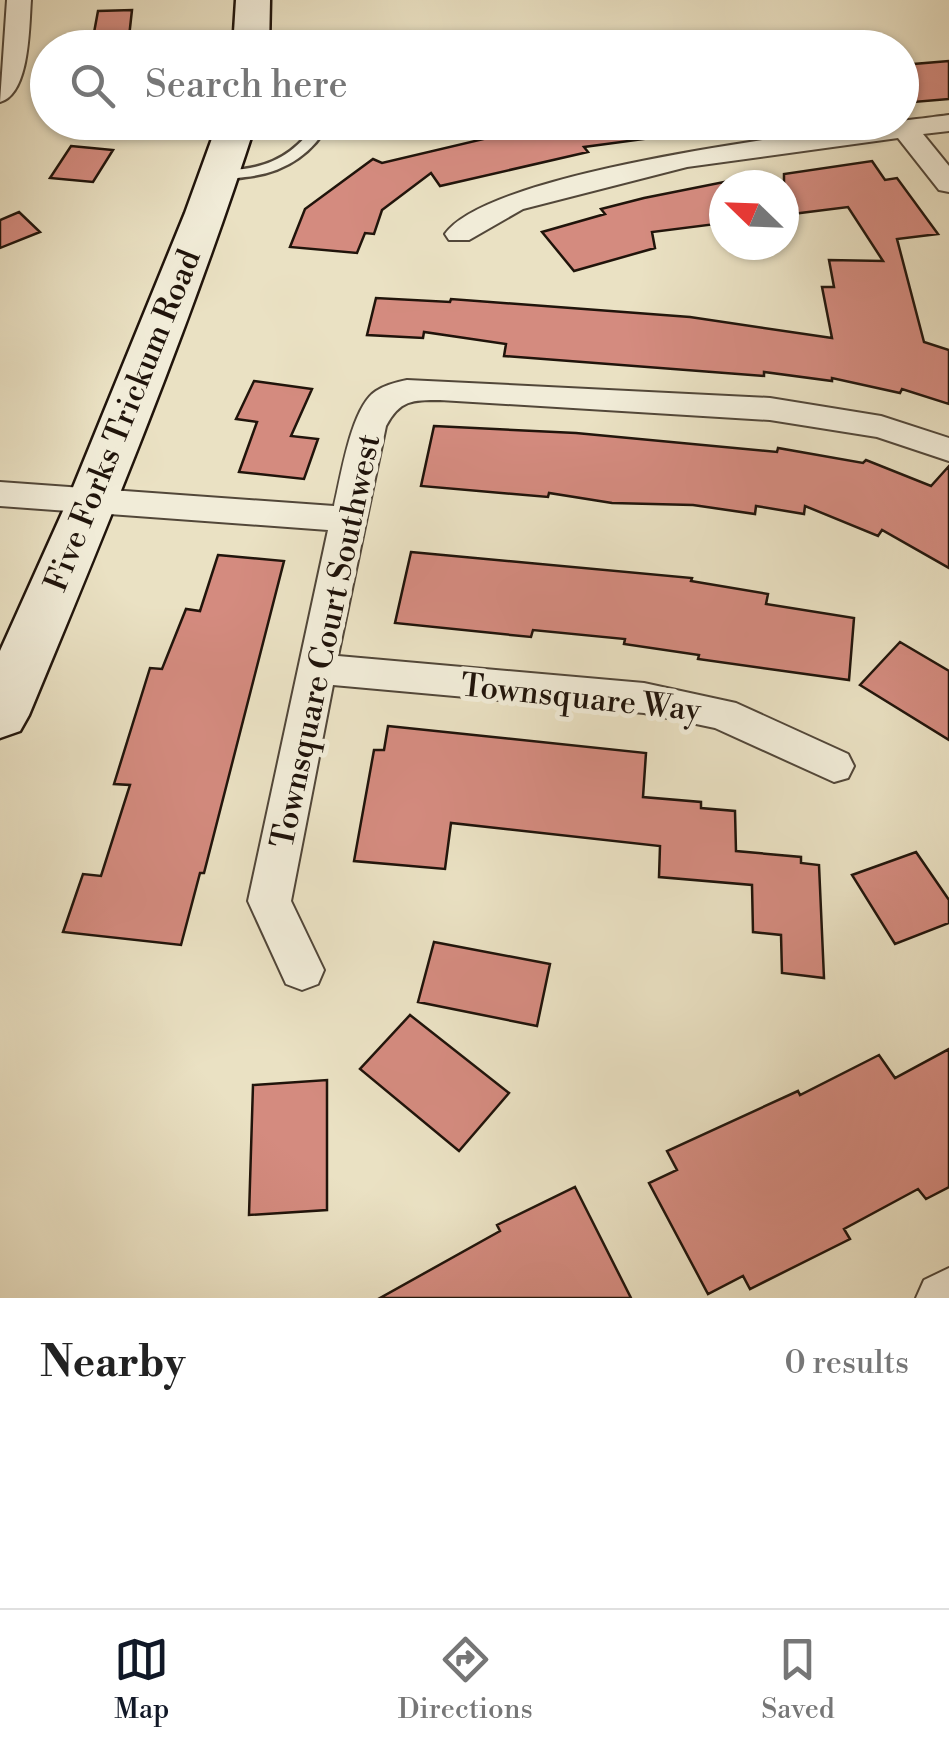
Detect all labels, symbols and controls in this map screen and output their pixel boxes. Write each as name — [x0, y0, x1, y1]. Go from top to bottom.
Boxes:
search box — [30, 30, 919, 140]
icon: search — [65, 58, 120, 113]
text: Search here — [145, 62, 348, 109]
north arrow — [709, 170, 799, 260]
street label: Five Forks Trickum Road — [36, 244, 210, 597]
street label: Townsquare Court Southwest — [263, 430, 389, 852]
street label: Townsquare Way — [459, 666, 703, 731]
text: Nearby — [40, 1337, 185, 1390]
text: 0 results — [784, 1343, 909, 1383]
tab: Map — [114, 1632, 169, 1727]
tab: Directions — [398, 1632, 533, 1727]
tab: Saved — [761, 1632, 835, 1727]

